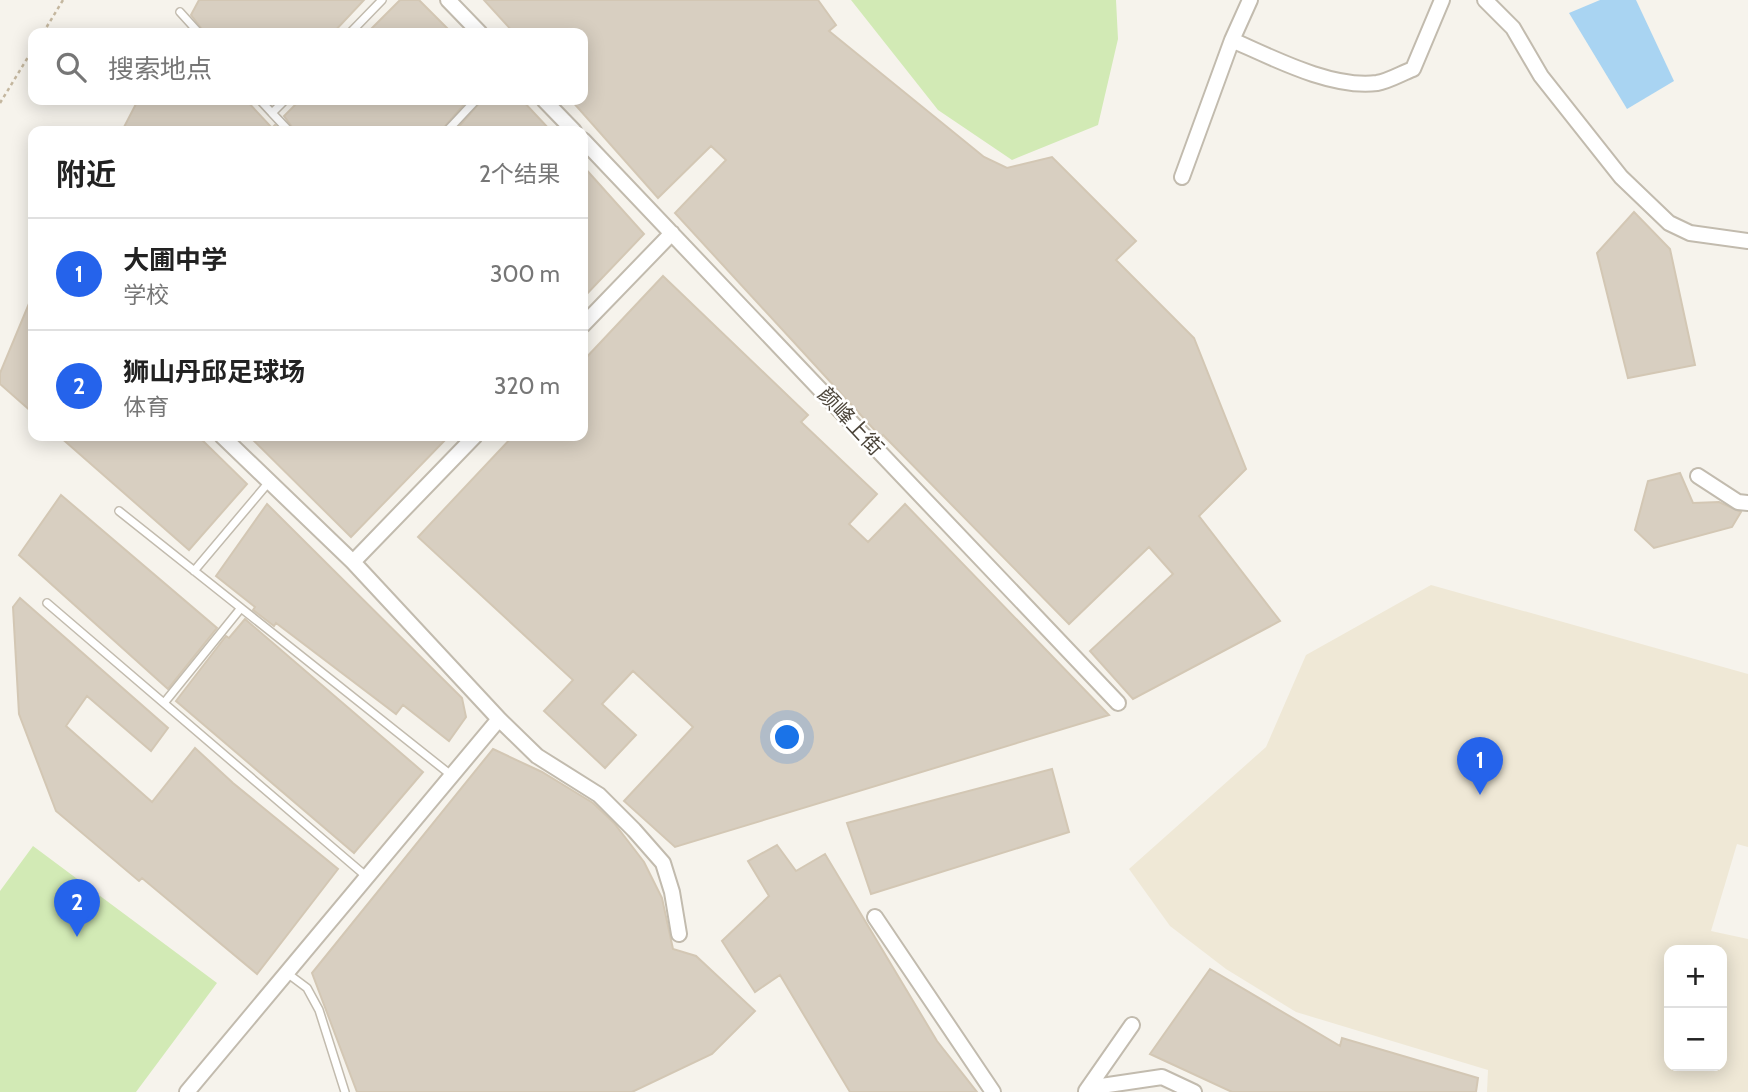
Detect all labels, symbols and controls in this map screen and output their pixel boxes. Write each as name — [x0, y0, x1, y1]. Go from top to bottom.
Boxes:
search box — [28, 28, 588, 105]
icon: search — [52, 48, 90, 86]
text: 搜索地点 — [108, 53, 212, 85]
text: 附近 — [56, 156, 116, 193]
text: 2个结果 — [479, 160, 560, 188]
text: 大圃中学 — [123, 244, 227, 276]
text: 1 — [75, 260, 83, 288]
text: 300 m — [490, 260, 560, 288]
text: 学校 — [123, 281, 169, 309]
text: 狮山丹邱足球场 — [123, 356, 305, 388]
text: 2 — [73, 372, 85, 400]
text: 320 m — [494, 372, 560, 400]
street label: 颜峰上街 — [813, 382, 889, 460]
text: 体育 — [123, 393, 169, 421]
your location — [770, 720, 804, 754]
pin: 1 — [1457, 737, 1503, 795]
pin: 2 — [54, 879, 100, 937]
map controls — [1664, 945, 1727, 1071]
button: + — [1664, 945, 1727, 1008]
button: − — [1664, 1008, 1727, 1071]

